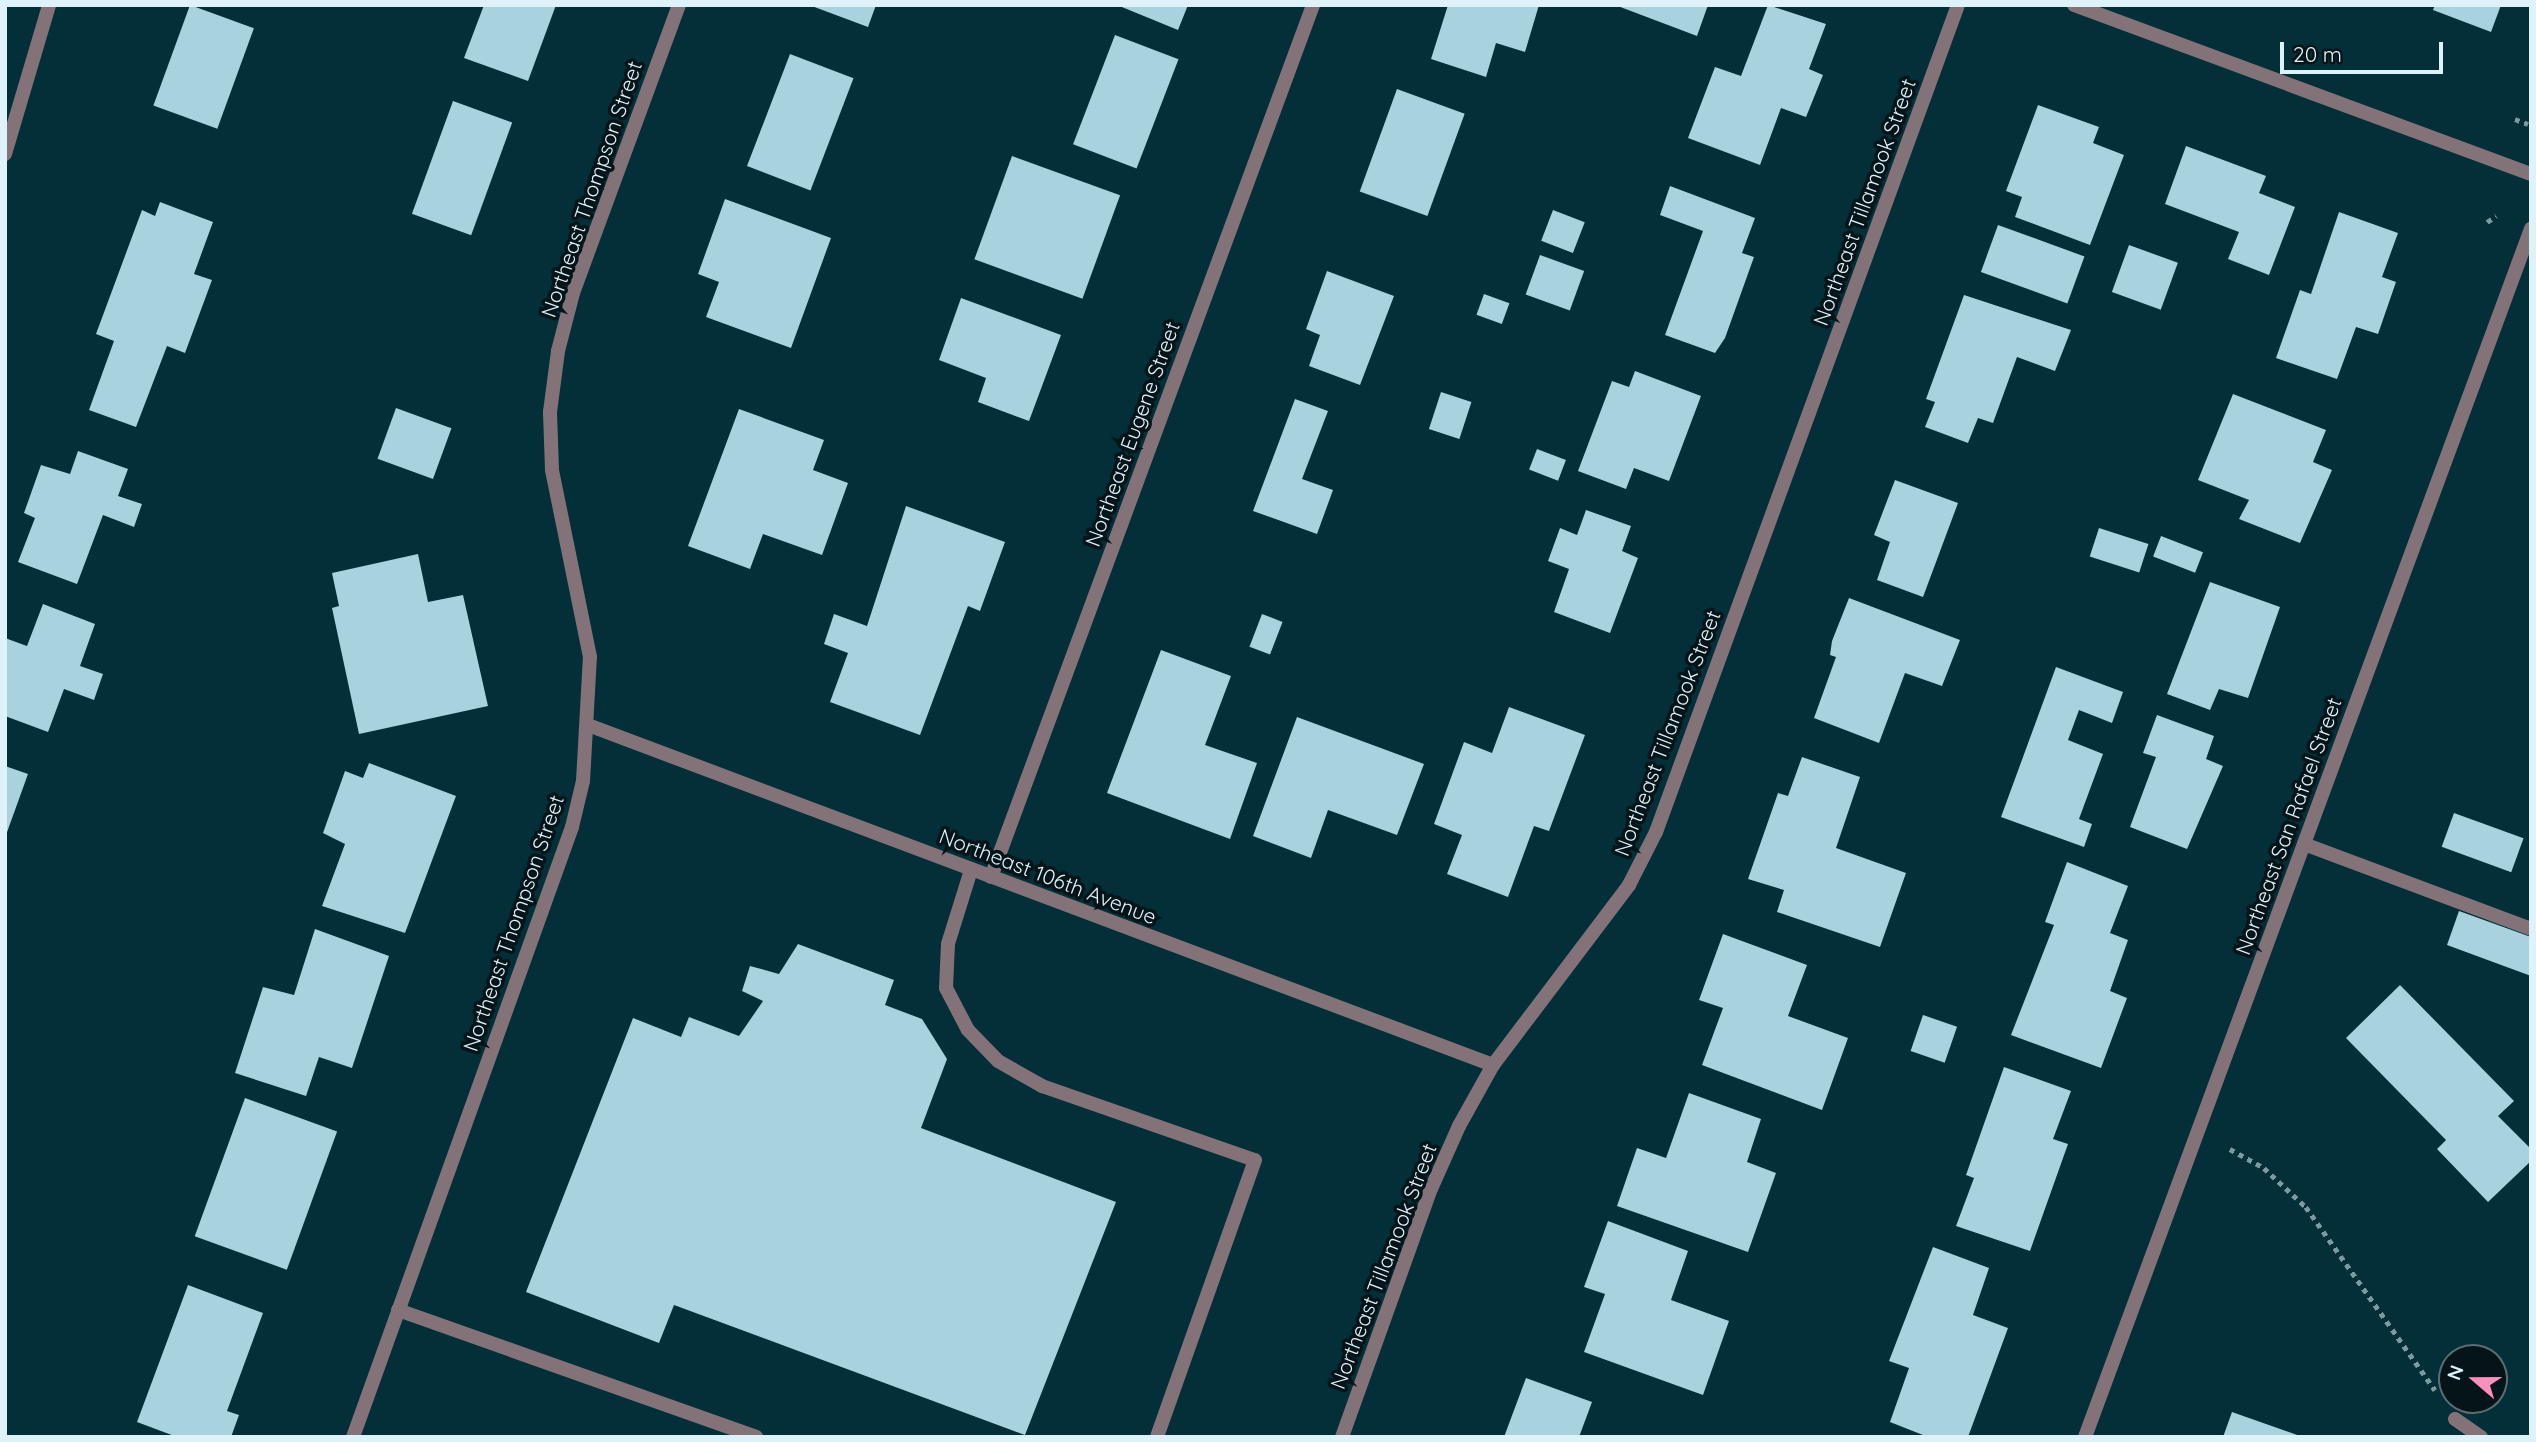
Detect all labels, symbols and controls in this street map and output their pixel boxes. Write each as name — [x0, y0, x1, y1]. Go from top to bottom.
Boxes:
scale bar — [2284, 28, 2447, 72]
text: 20 m — [2293, 41, 2342, 67]
street label: Northeast Thompson Street — [535, 58, 647, 320]
street label: Northeast Tillamook Street — [1808, 75, 1920, 329]
street label: Northeast Eugene Street — [1080, 318, 1184, 550]
street label: Northeast Tillamook Street — [1608, 607, 1726, 859]
street label: Northeast San Rafael Street — [2230, 694, 2346, 958]
street label: Northeast Thompson Street — [457, 792, 569, 1054]
street label: Northeast 106th Avenue — [936, 823, 1160, 929]
street label: Northeast Tillamook Street — [1324, 1140, 1442, 1392]
north arrow — [2438, 1344, 2508, 1414]
text: N — [2441, 1362, 2469, 1383]

